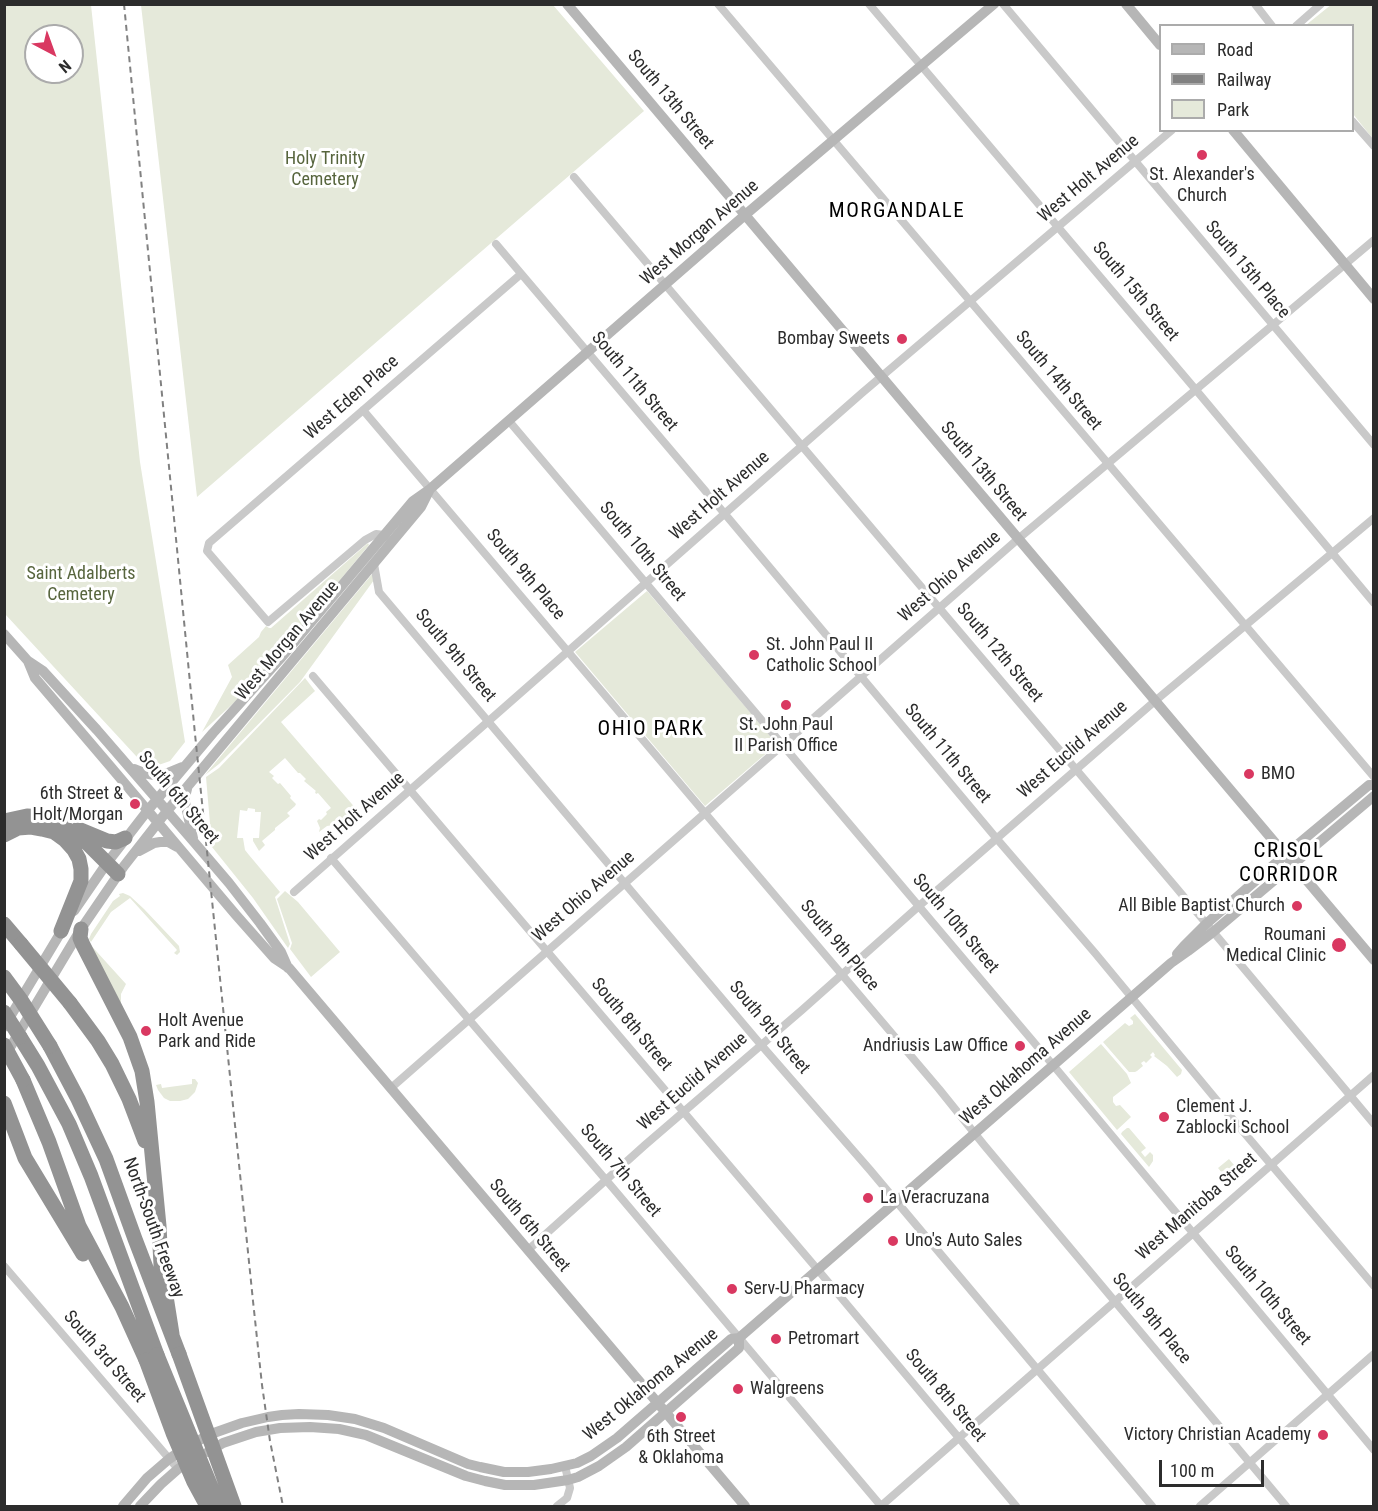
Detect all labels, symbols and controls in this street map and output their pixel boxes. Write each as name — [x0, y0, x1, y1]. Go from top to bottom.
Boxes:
north arrow — [24, 24, 84, 84]
legend — [1159, 24, 1354, 132]
text: Road — [1217, 39, 1253, 60]
street label: South 13th Street — [622, 46, 718, 154]
text: N — [55, 56, 75, 77]
text: Railway — [1217, 69, 1271, 90]
text: Park — [1217, 99, 1249, 120]
street label: West Holt Avenue — [1034, 131, 1144, 227]
park label: Holy Trinity Cemetery — [285, 148, 365, 190]
marker: St. Alexander's Church — [1195, 148, 1209, 162]
place label: St. Alexander's Church — [1149, 164, 1255, 207]
street label: West Morgan Avenue — [636, 176, 764, 290]
district label: MORGANDALE — [829, 199, 965, 225]
street label: South 15th Place — [1200, 217, 1294, 323]
street label: South 15th Street — [1087, 238, 1183, 346]
street label: South 14th Street — [1010, 327, 1106, 435]
street label: South 11th Street — [586, 328, 682, 436]
place label: Bombay Sweets — [777, 328, 890, 350]
marker: Bombay Sweets — [895, 332, 909, 346]
street label: West Eden Place — [300, 351, 404, 445]
street label: South 13th Street — [935, 418, 1031, 526]
street label: West Holt Avenue — [666, 447, 774, 545]
street label: South 10th Street — [594, 498, 690, 606]
street label: South 9th Place — [481, 525, 569, 625]
street label: West Ohio Avenue — [895, 527, 1005, 627]
park label: Saint Adalberts Cemetery — [26, 563, 136, 606]
street label: West Morgan Avenue — [232, 577, 344, 705]
street label: South 12th Street — [951, 599, 1047, 707]
street label: South 9th Street — [410, 605, 500, 707]
place label: St. John Paul II Catholic School — [766, 634, 877, 676]
marker: St. John Paul II Catholic School — [747, 648, 761, 662]
street label: West Euclid Avenue — [1014, 696, 1132, 804]
marker: St. John Paul II Parish Office — [779, 698, 793, 712]
street label: South 11th Street — [899, 700, 995, 808]
place label: St. John Paul II Parish Office — [734, 714, 838, 756]
district label: OHIO PARK — [598, 717, 704, 743]
street label: South 6th Street — [133, 747, 223, 849]
place label: BMO — [1261, 763, 1295, 785]
marker: BMO — [1242, 767, 1256, 781]
street label: West Holt Avenue — [301, 768, 409, 866]
place label: 6th Street & Holt/Morgan — [32, 783, 123, 826]
marker: 6th Street & Holt/Morgan — [128, 797, 142, 811]
district label: CRISOL CORRIDOR — [1239, 839, 1339, 889]
street label: West Ohio Avenue — [529, 847, 639, 947]
street label: South 10th Street — [907, 870, 1003, 978]
place label: All Bible Baptist Church — [1118, 895, 1285, 917]
street label: South 9th Place — [795, 896, 883, 996]
marker: All Bible Baptist Church — [1290, 899, 1304, 913]
place label: Roumani Medical Clinic — [1226, 924, 1326, 966]
marker: Roumani Medical Clinic — [1330, 936, 1348, 954]
street label: South 8th Street — [586, 974, 676, 1076]
street label: South 9th Street — [724, 977, 814, 1079]
street label: West Oklahoma Avenue — [956, 1004, 1096, 1130]
place label: Holt Avenue Park and Ride — [158, 1010, 256, 1052]
marker: Holt Avenue Park and Ride — [139, 1024, 153, 1038]
street label: West Euclid Avenue — [634, 1028, 752, 1136]
place label: Andriusis Law Office — [863, 1035, 1008, 1057]
marker: Andriusis Law Office — [1013, 1039, 1027, 1053]
place label: Clement J. Zablocki School — [1176, 1096, 1289, 1138]
marker: Clement J. Zablocki School — [1157, 1110, 1171, 1124]
street label: South 7th Street — [575, 1120, 665, 1222]
street label: West Manitoba Street — [1132, 1149, 1262, 1265]
street label: North-South Freeway — [118, 1155, 188, 1301]
street label: South 6th Street — [484, 1175, 574, 1277]
place label: La Veracruzana — [880, 1187, 990, 1209]
marker: La Veracruzana — [861, 1191, 875, 1205]
place label: Uno's Auto Sales — [905, 1230, 1022, 1252]
marker: Uno's Auto Sales — [886, 1234, 900, 1248]
street label: South 10th Street — [1219, 1242, 1315, 1350]
street label: South 9th Place — [1107, 1269, 1195, 1369]
place label: Serv-U Pharmacy — [744, 1278, 865, 1300]
marker: Serv-U Pharmacy — [725, 1282, 739, 1296]
street label: South 3rd Street — [58, 1307, 150, 1407]
street label: West Oklahoma Avenue — [579, 1324, 723, 1446]
place label: Petromart — [788, 1328, 859, 1350]
marker: Petromart — [769, 1332, 783, 1346]
street label: South 8th Street — [900, 1345, 990, 1447]
place label: Walgreens — [750, 1378, 824, 1400]
marker: Walgreens — [731, 1382, 745, 1396]
marker: 6th Street & Oklahoma — [674, 1410, 688, 1424]
place label: Victory Christian Academy — [1124, 1424, 1311, 1446]
place label: 6th Street & Oklahoma — [638, 1426, 724, 1468]
marker: Victory Christian Academy — [1316, 1428, 1330, 1442]
scale bar — [1162, 1448, 1267, 1486]
text: 100 m — [1170, 1460, 1214, 1481]

